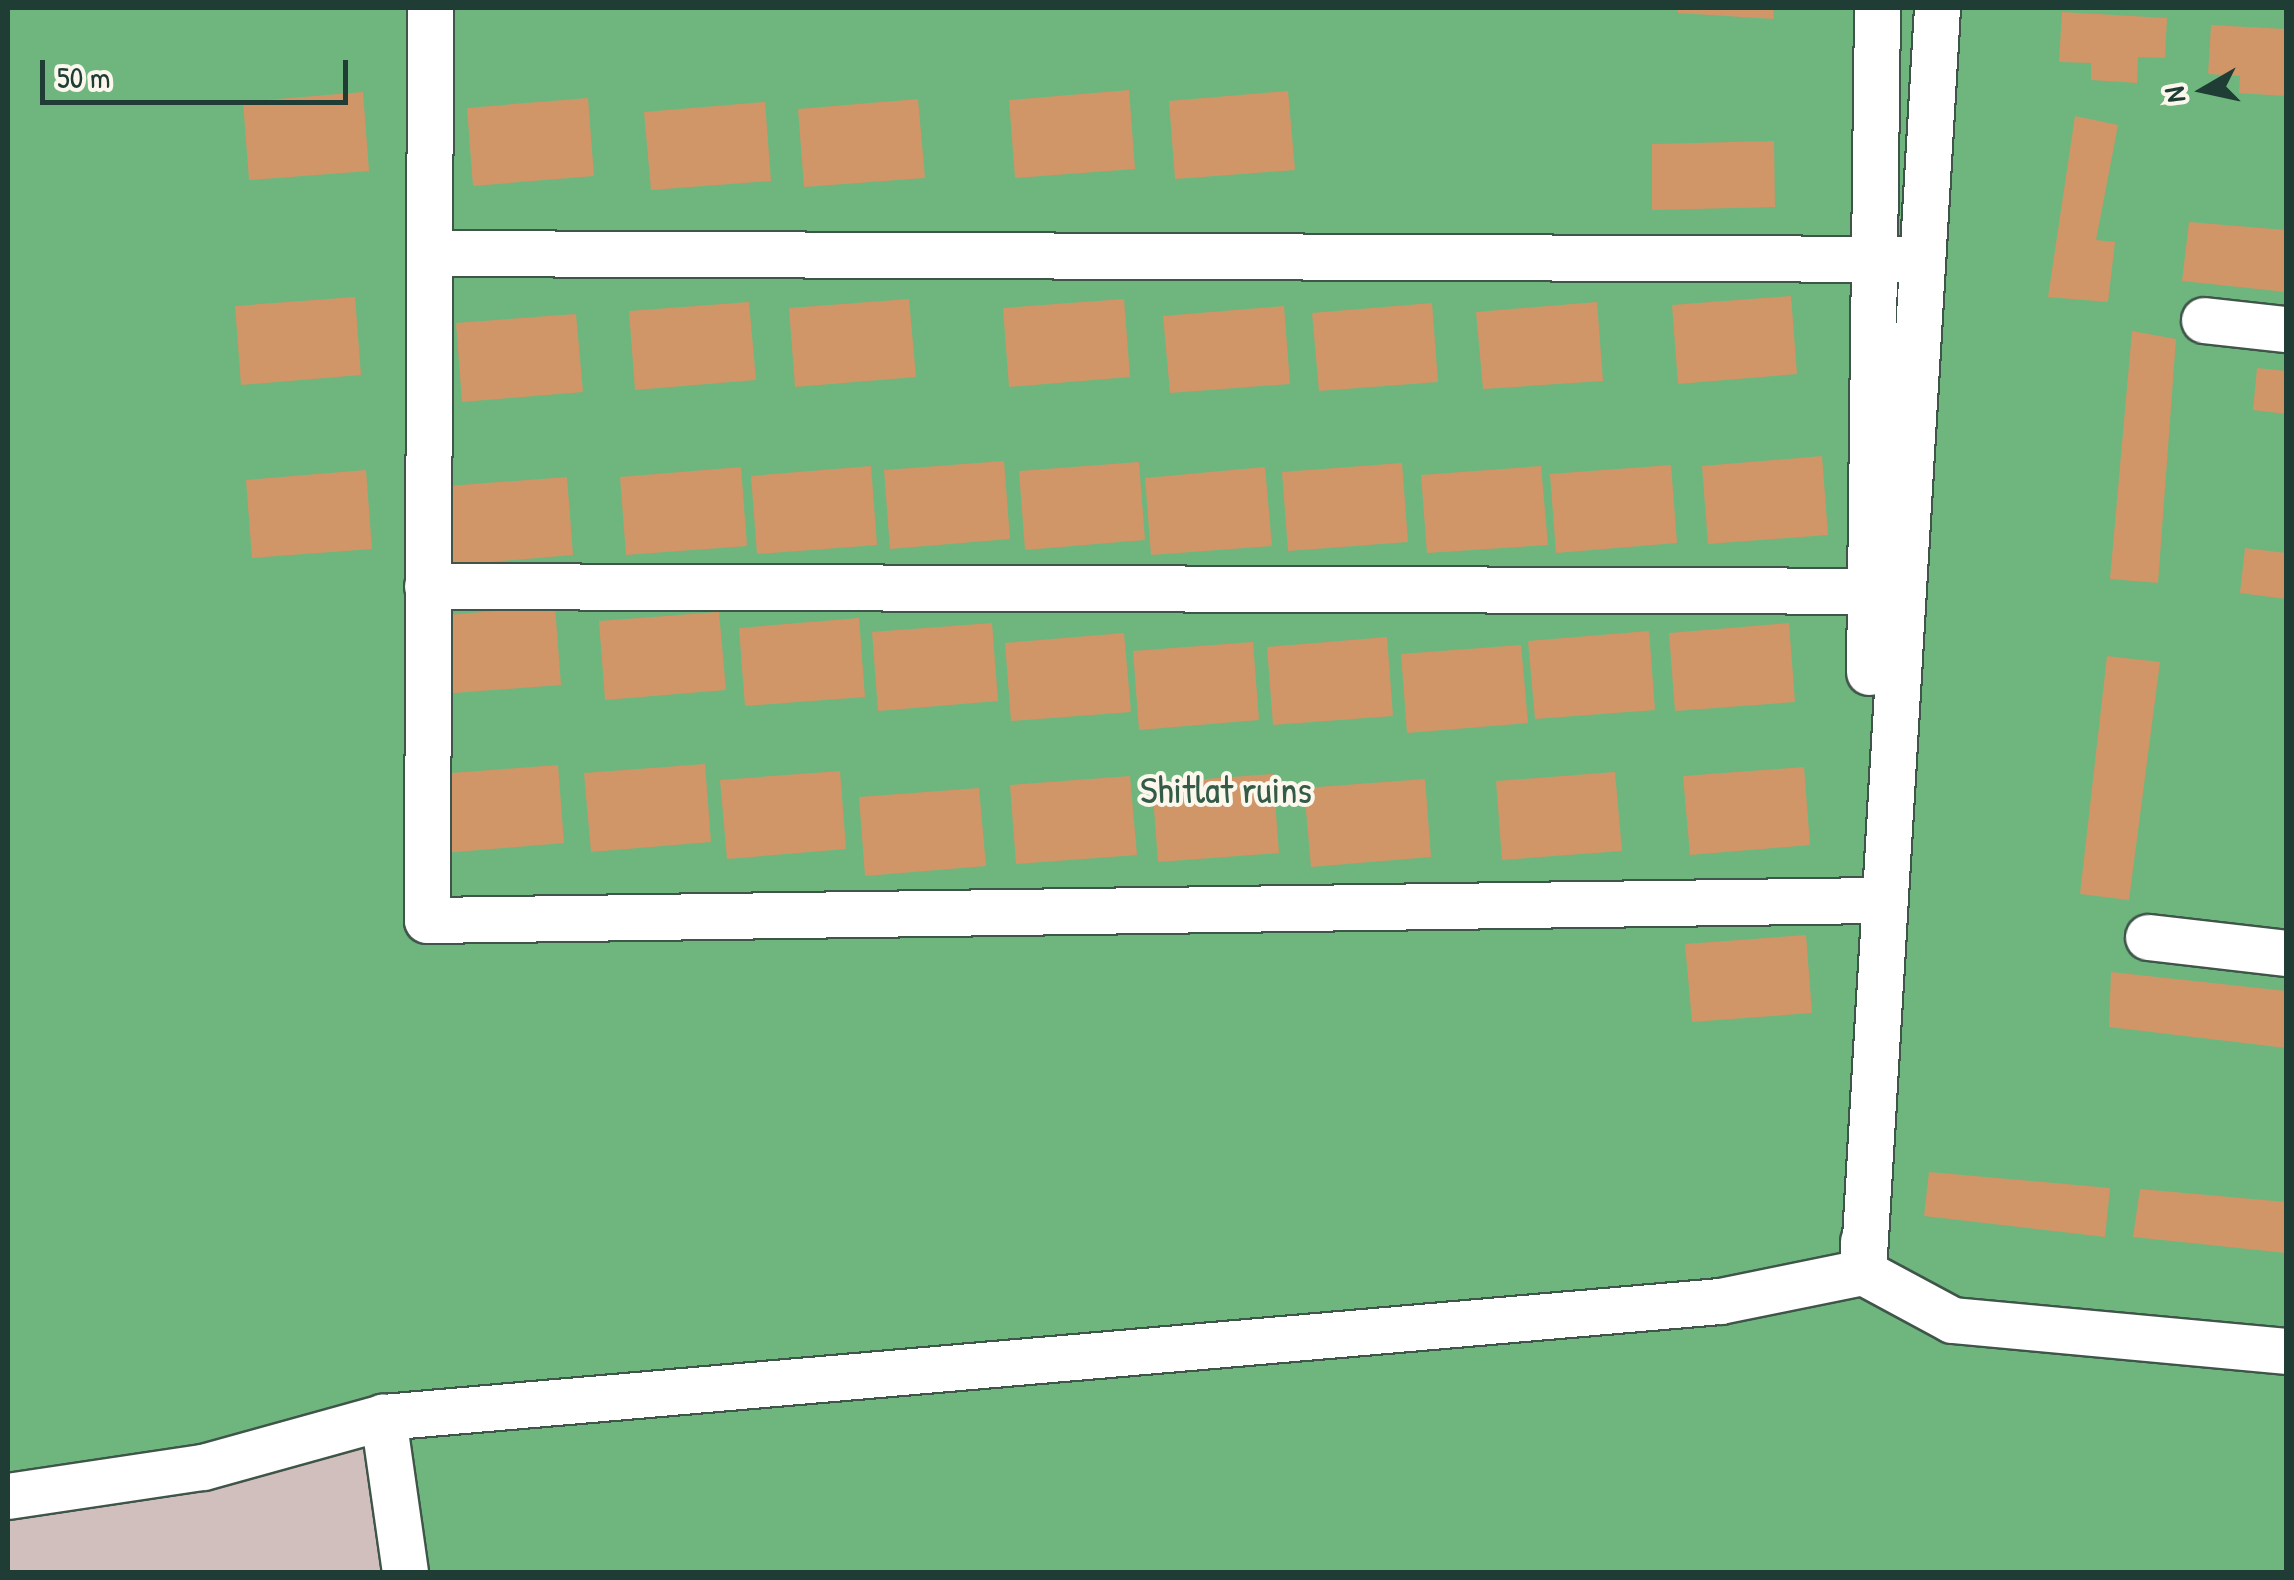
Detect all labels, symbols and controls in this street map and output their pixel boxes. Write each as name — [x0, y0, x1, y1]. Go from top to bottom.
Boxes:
scale bar — [45, 40, 352, 102]
north arrow — [2154, 40, 2254, 140]
text: 50 m — [57, 57, 110, 97]
text: N — [2154, 84, 2194, 105]
park label: Shitlat ruins — [1140, 767, 1312, 813]

